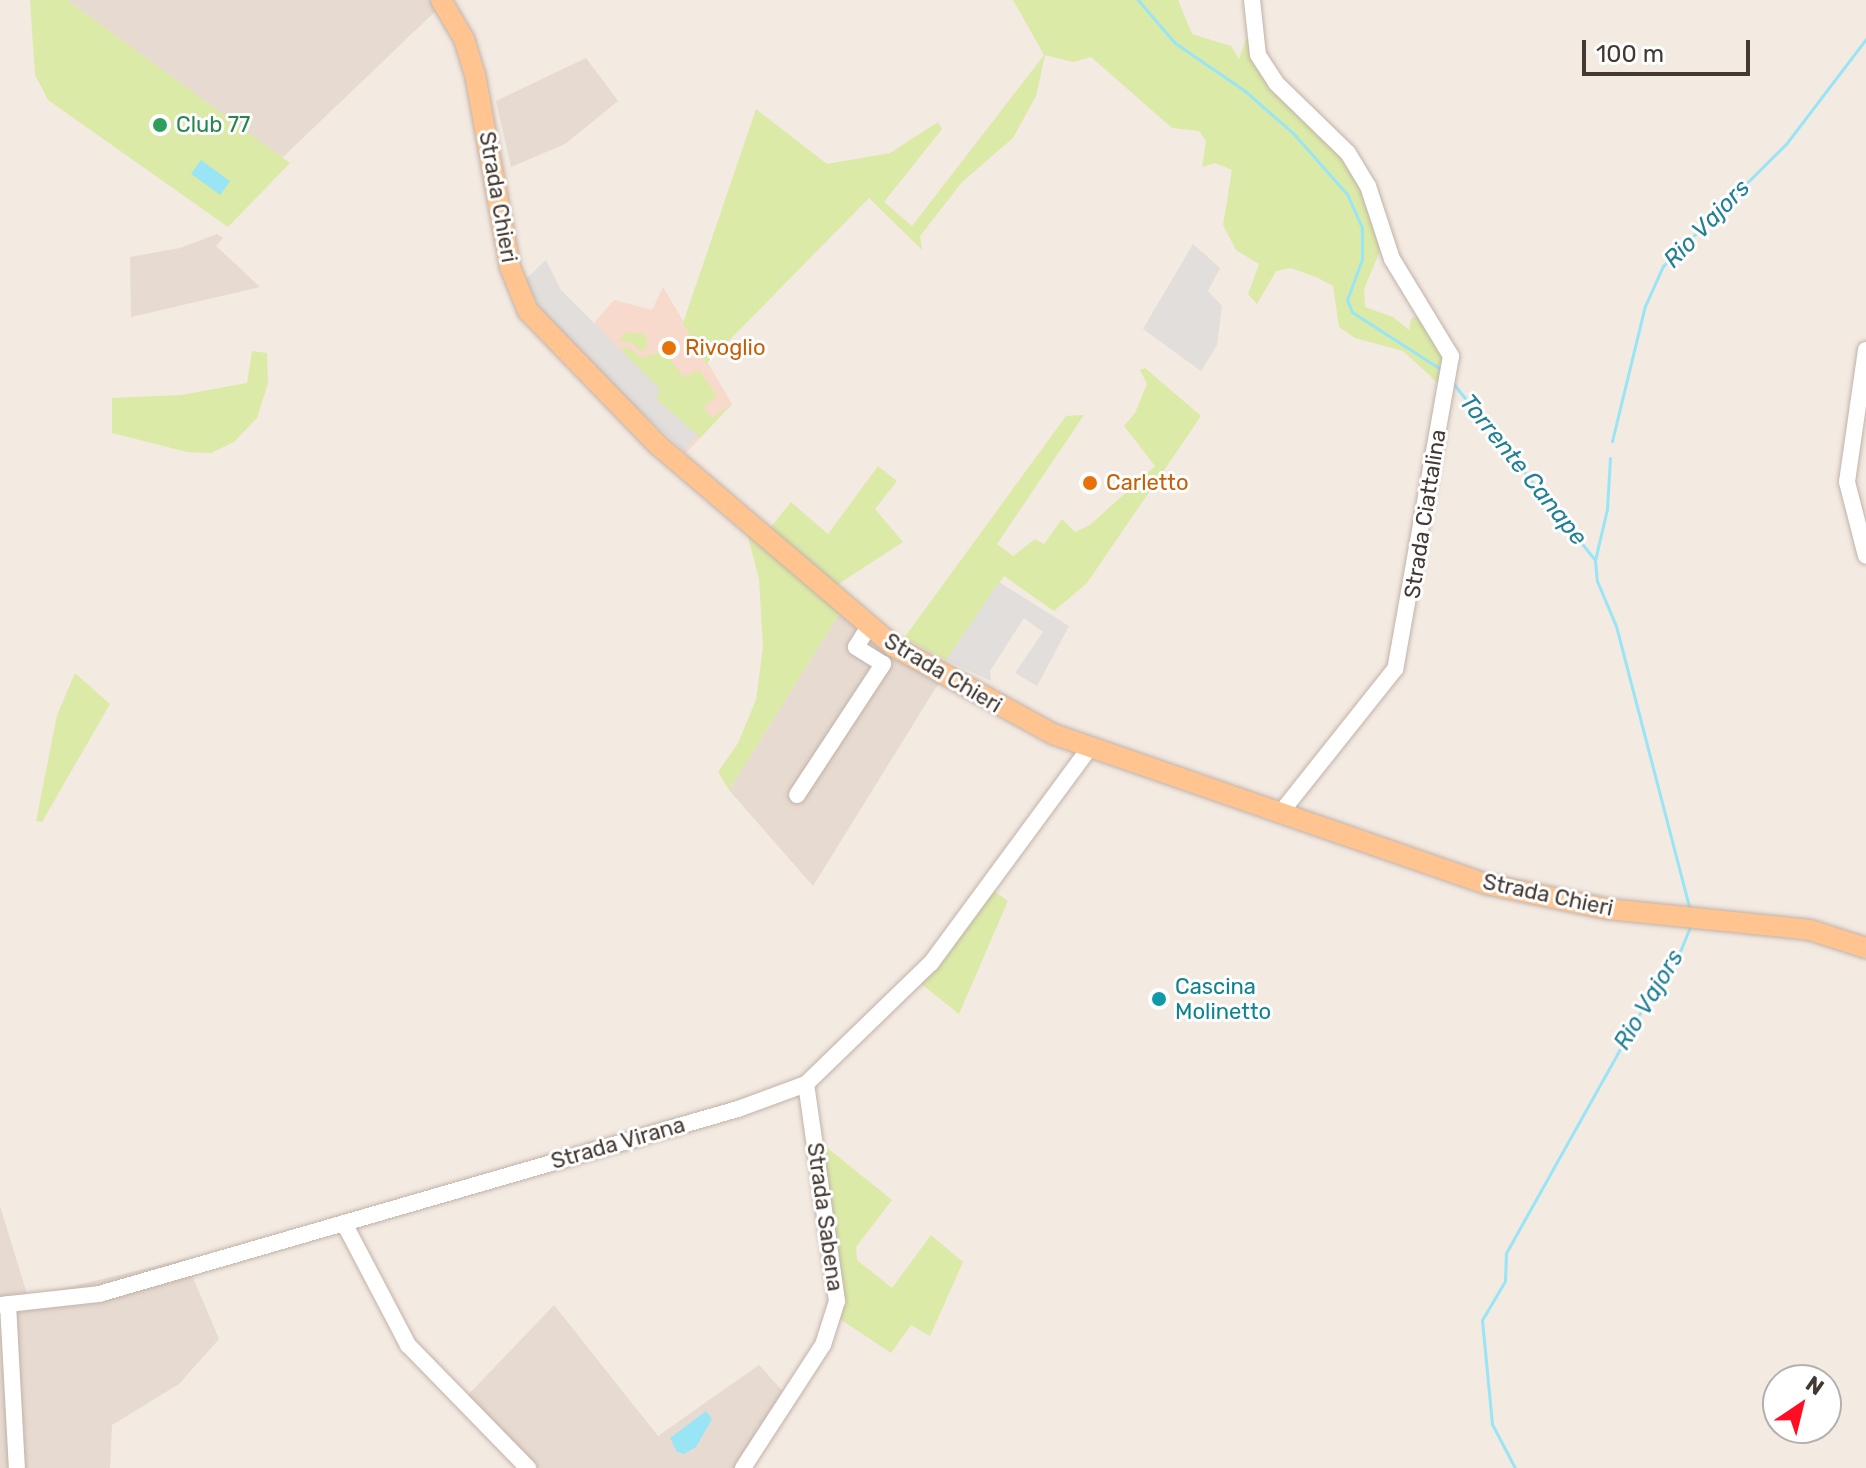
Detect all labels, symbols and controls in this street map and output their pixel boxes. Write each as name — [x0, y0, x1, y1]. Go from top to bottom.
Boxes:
scale bar — [1586, 24, 1754, 74]
text: 100 m — [1596, 40, 1664, 68]
place label: Club 77 — [176, 112, 250, 138]
marker: Club 77 — [151, 116, 169, 134]
street label: Strada Chieri — [473, 129, 523, 265]
water label: Rio Vajors — [1658, 174, 1756, 274]
place label: Rivoglio — [685, 335, 766, 361]
marker: Rivoglio — [660, 339, 678, 357]
water label: Torrente Canape — [1453, 389, 1593, 551]
street label: Strada Ciattalina — [1399, 428, 1451, 600]
place label: Carletto — [1106, 470, 1189, 496]
marker: Carletto — [1081, 474, 1099, 492]
street label: Strada Chieri — [879, 628, 1007, 718]
street label: Strada Chieri — [1480, 868, 1616, 922]
water label: Rio Vajors — [1608, 944, 1690, 1056]
place label: Cascina Molinetto — [1175, 973, 1271, 1024]
marker: Cascina Molinetto — [1150, 990, 1168, 1008]
street label: Strada Virana — [548, 1111, 688, 1175]
street label: Strada Sabena — [801, 1141, 849, 1293]
north arrow — [1762, 1364, 1842, 1444]
text: N — [1801, 1370, 1829, 1401]

